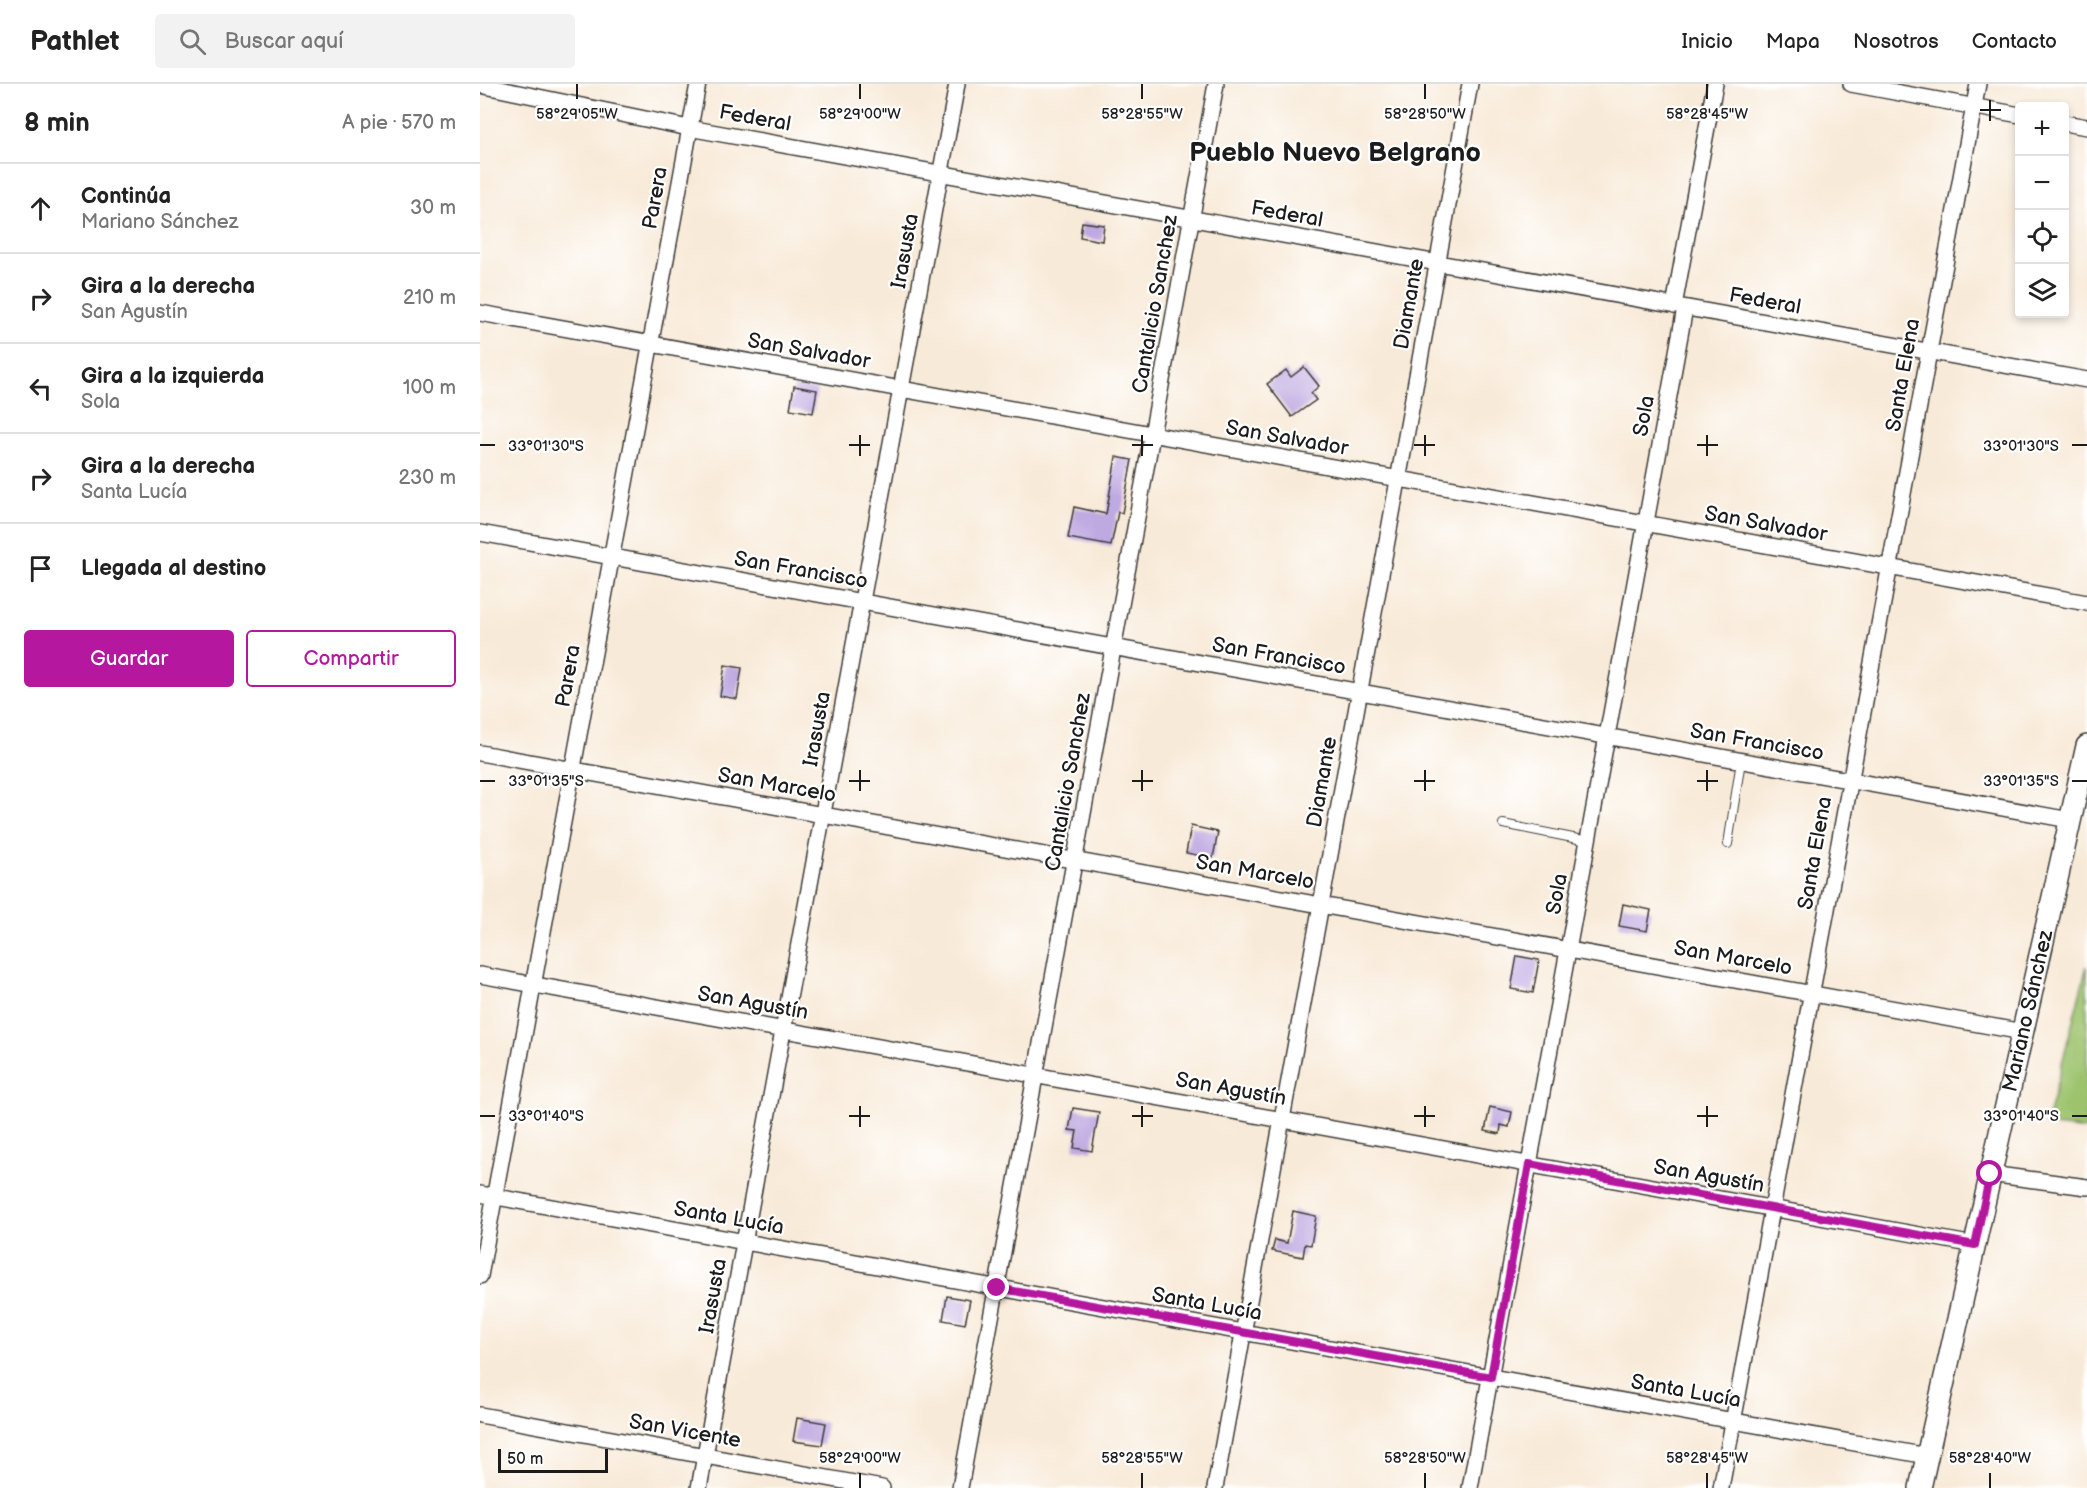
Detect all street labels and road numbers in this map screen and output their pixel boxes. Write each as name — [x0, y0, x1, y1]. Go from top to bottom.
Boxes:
street label: Federal — [717, 99, 793, 137]
street label: Parera — [637, 165, 673, 231]
street label: Federal — [1249, 195, 1325, 233]
street label: Irasusta — [886, 212, 924, 290]
street label: Cantalicio Sanchez — [1127, 212, 1183, 395]
street label: Diamante — [1389, 257, 1429, 351]
street label: Federal — [1727, 282, 1803, 320]
street label: Santa Elena — [1881, 317, 1925, 433]
street label: San Salvador — [746, 328, 873, 374]
street label: Sola — [1628, 394, 1660, 438]
street label: San Salvador — [1224, 415, 1351, 461]
street label: San Salvador — [1703, 501, 1830, 547]
street label: San Francisco — [732, 546, 870, 594]
street label: San Francisco — [1210, 632, 1348, 680]
street label: Parera — [550, 643, 586, 709]
street label: Irasusta — [798, 690, 836, 768]
street label: Cantalicio Sanchez — [1040, 690, 1096, 873]
street label: San Francisco — [1688, 718, 1826, 766]
street label: Diamante — [1302, 735, 1342, 829]
street label: San Marcelo — [716, 762, 838, 808]
street label: Santa Elena — [1793, 795, 1837, 911]
street label: San Marcelo — [1194, 849, 1316, 895]
street label: Sola — [1541, 872, 1573, 916]
street label: Mariano Sánchez — [1997, 927, 2058, 1094]
street label: San Marcelo — [1672, 935, 1794, 981]
street label: San Agustín — [696, 981, 810, 1025]
street label: San Agustín — [1174, 1067, 1288, 1111]
street label: San Agustín — [1652, 1154, 1766, 1198]
street label: Santa Lucía — [672, 1196, 786, 1240]
street label: Irasusta — [694, 1257, 732, 1335]
street label: Santa Lucía — [1150, 1282, 1264, 1326]
street label: Santa Lucía — [1629, 1369, 1743, 1413]
street label: San Vicente — [627, 1409, 743, 1453]

